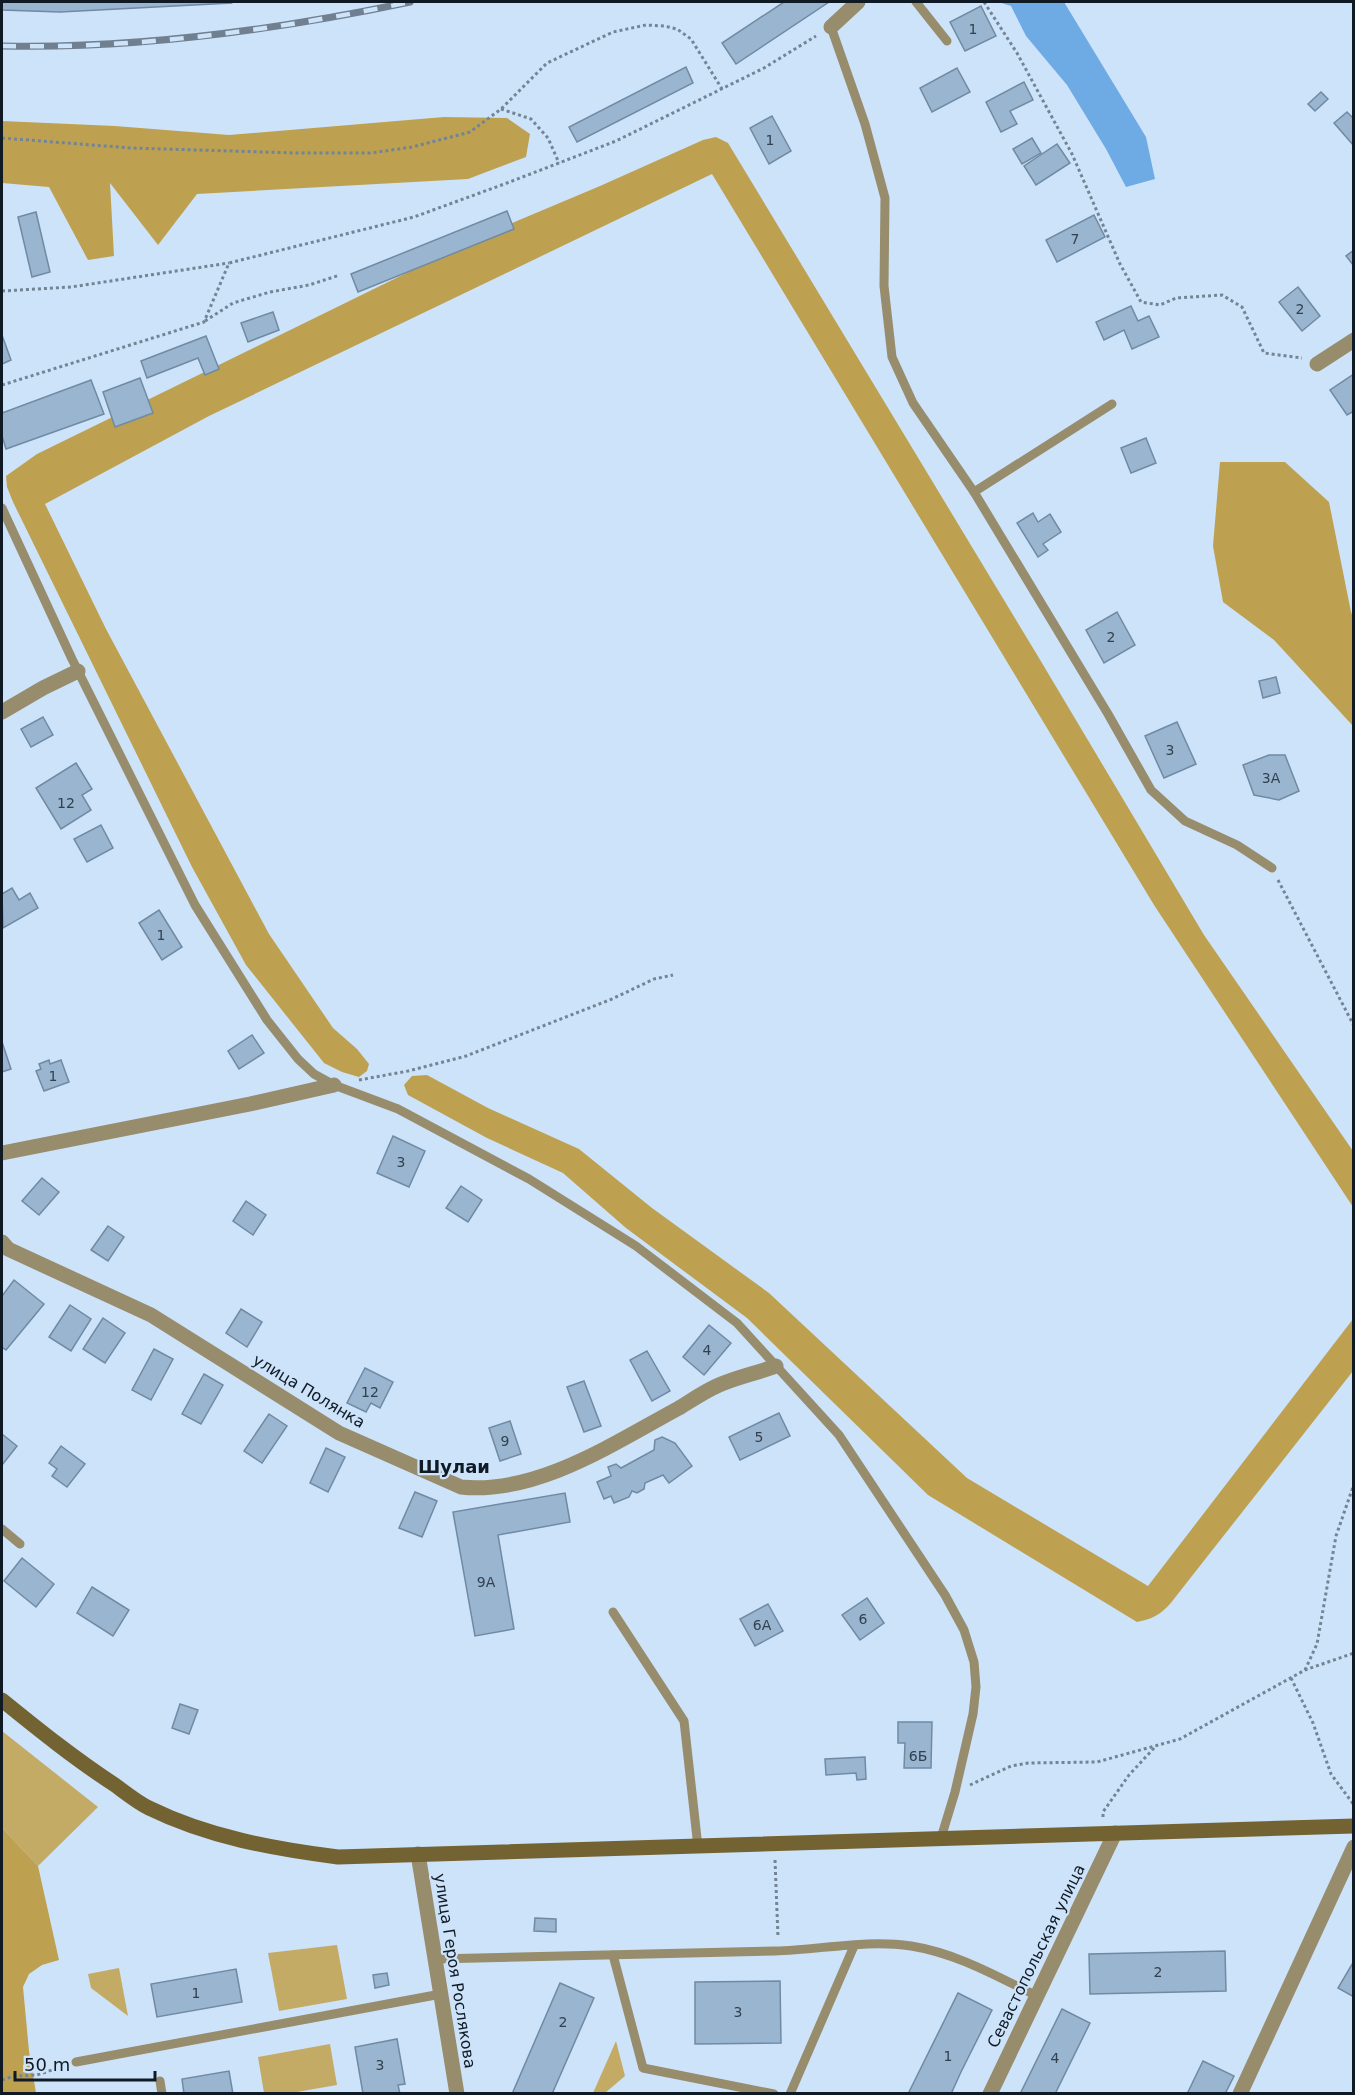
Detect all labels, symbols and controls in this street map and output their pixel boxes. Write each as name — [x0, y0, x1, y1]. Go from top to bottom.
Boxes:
house number: 1 — [969, 21, 977, 37]
house number: 1 — [766, 132, 774, 148]
house number: 7 — [1071, 231, 1079, 247]
house number: 2 — [1296, 301, 1304, 317]
house number: 2 — [1107, 629, 1115, 645]
house number: 3 — [1166, 742, 1174, 758]
house number: 3А — [1262, 770, 1281, 786]
house number: 12 — [57, 795, 75, 811]
house number: 1 — [157, 927, 165, 943]
house number: 1 — [49, 1068, 57, 1084]
house number: 3 — [397, 1154, 405, 1170]
house number: 4 — [703, 1342, 712, 1358]
street label: улица Полянка — [249, 1350, 369, 1432]
house number: 12 — [361, 1384, 379, 1400]
house number: 5 — [755, 1429, 763, 1445]
house number: 9 — [501, 1433, 509, 1449]
district label: Шулаи — [418, 1456, 490, 1477]
house number: 9А — [477, 1574, 496, 1590]
house number: 6 — [859, 1611, 868, 1627]
house number: 6А — [753, 1617, 772, 1633]
house number: 6Б — [909, 1748, 927, 1764]
street label: Севастопольская улица — [983, 1861, 1089, 2051]
street label: улица Героя Рослякова — [430, 1872, 480, 2070]
house number: 2 — [1154, 1964, 1162, 1980]
house number: 1 — [192, 1985, 200, 2001]
house number: 3 — [734, 2004, 742, 2020]
house number: 2 — [559, 2014, 567, 2030]
scale bar — [15, 2044, 154, 2082]
house number: 1 — [944, 2048, 952, 2064]
house number: 4 — [1051, 2050, 1060, 2066]
text: 50 m — [24, 2054, 70, 2075]
house number: 3 — [376, 2057, 384, 2073]

